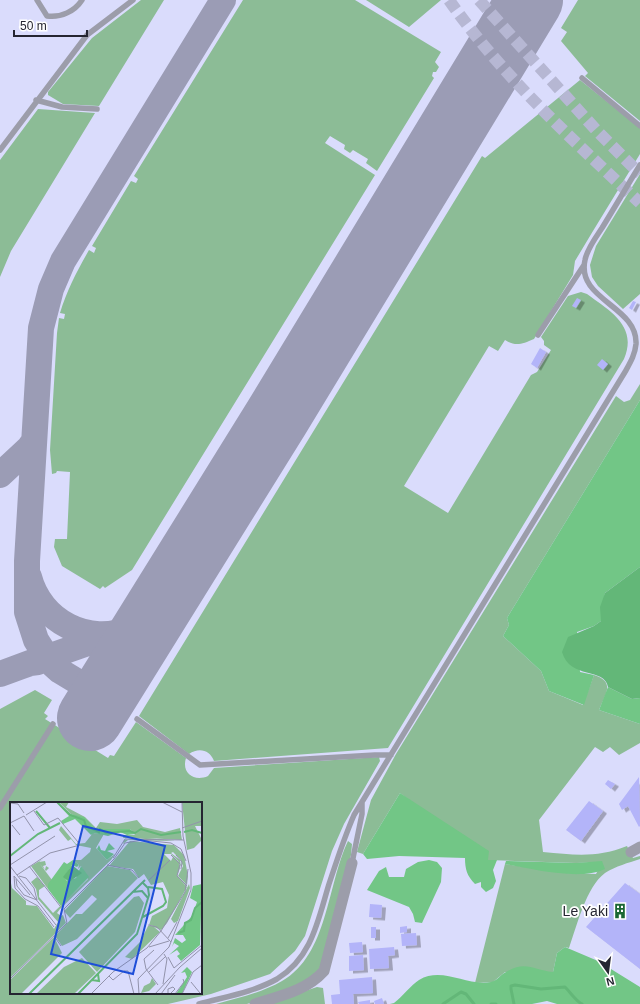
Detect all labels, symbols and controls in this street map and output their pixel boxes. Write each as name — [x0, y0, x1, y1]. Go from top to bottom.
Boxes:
scale bar — [14, 12, 87, 38]
text: 50 m — [20, 19, 47, 33]
inset map — [10, 802, 202, 994]
building icon: Le Yaki — [611, 902, 629, 920]
place label: Le Yaki — [563, 903, 608, 919]
north arrow — [588, 952, 628, 992]
text: N — [605, 975, 616, 988]

